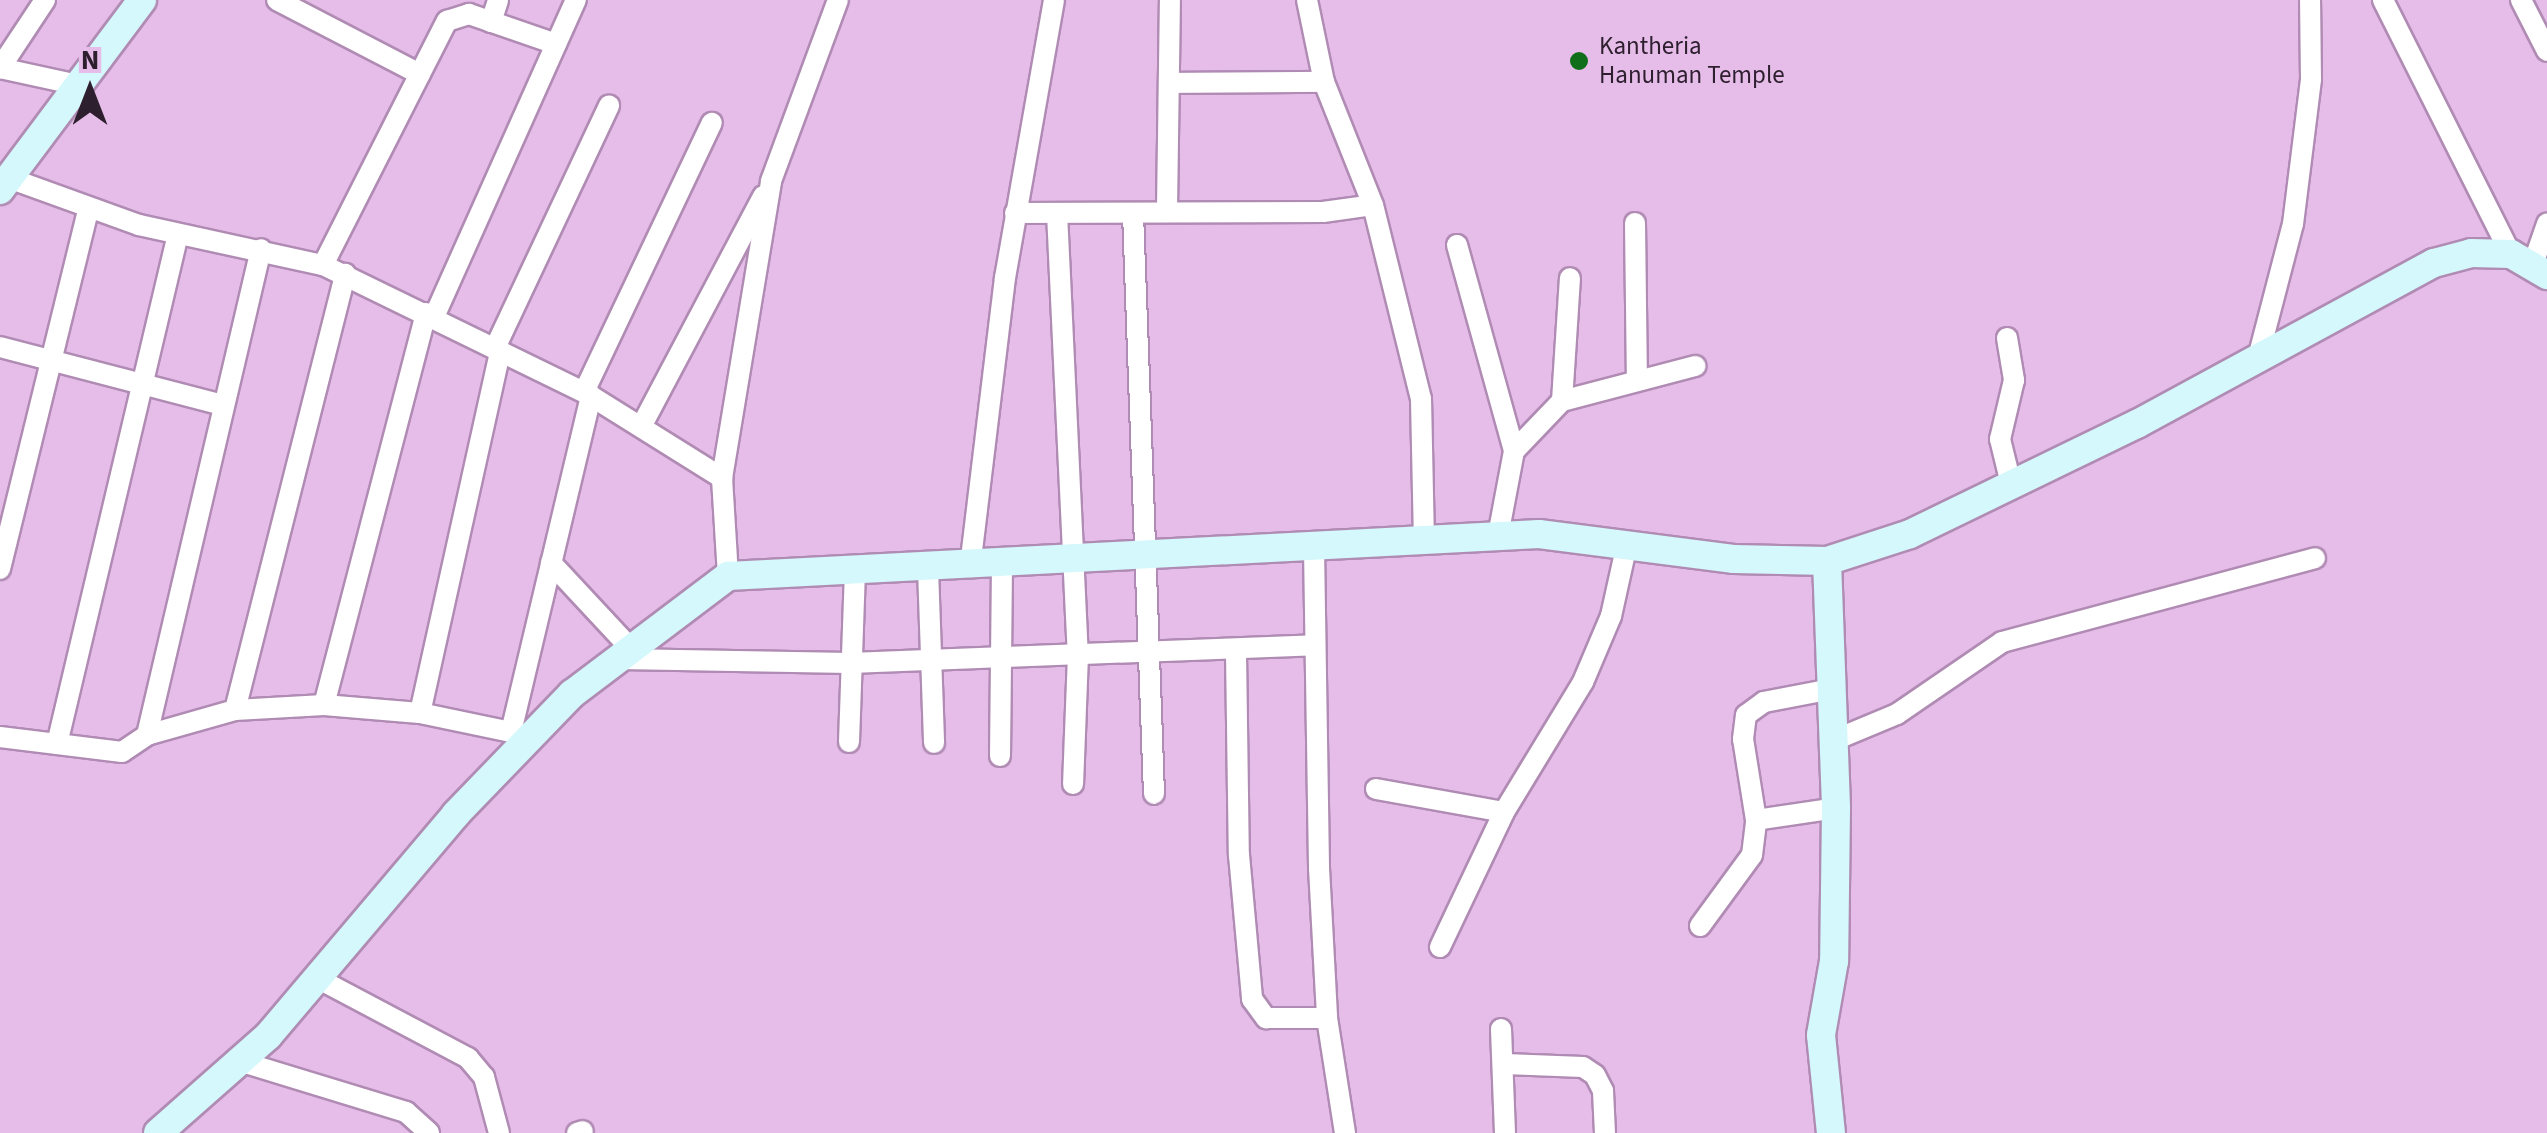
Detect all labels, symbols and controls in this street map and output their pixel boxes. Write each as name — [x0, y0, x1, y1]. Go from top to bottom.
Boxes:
place label: Kantheria Hanuman Temple — [1599, 32, 1785, 91]
north arrow — [40, 40, 140, 140]
text: N — [81, 40, 99, 80]
marker: Kantheria Hanuman Temple — [1568, 50, 1590, 72]

